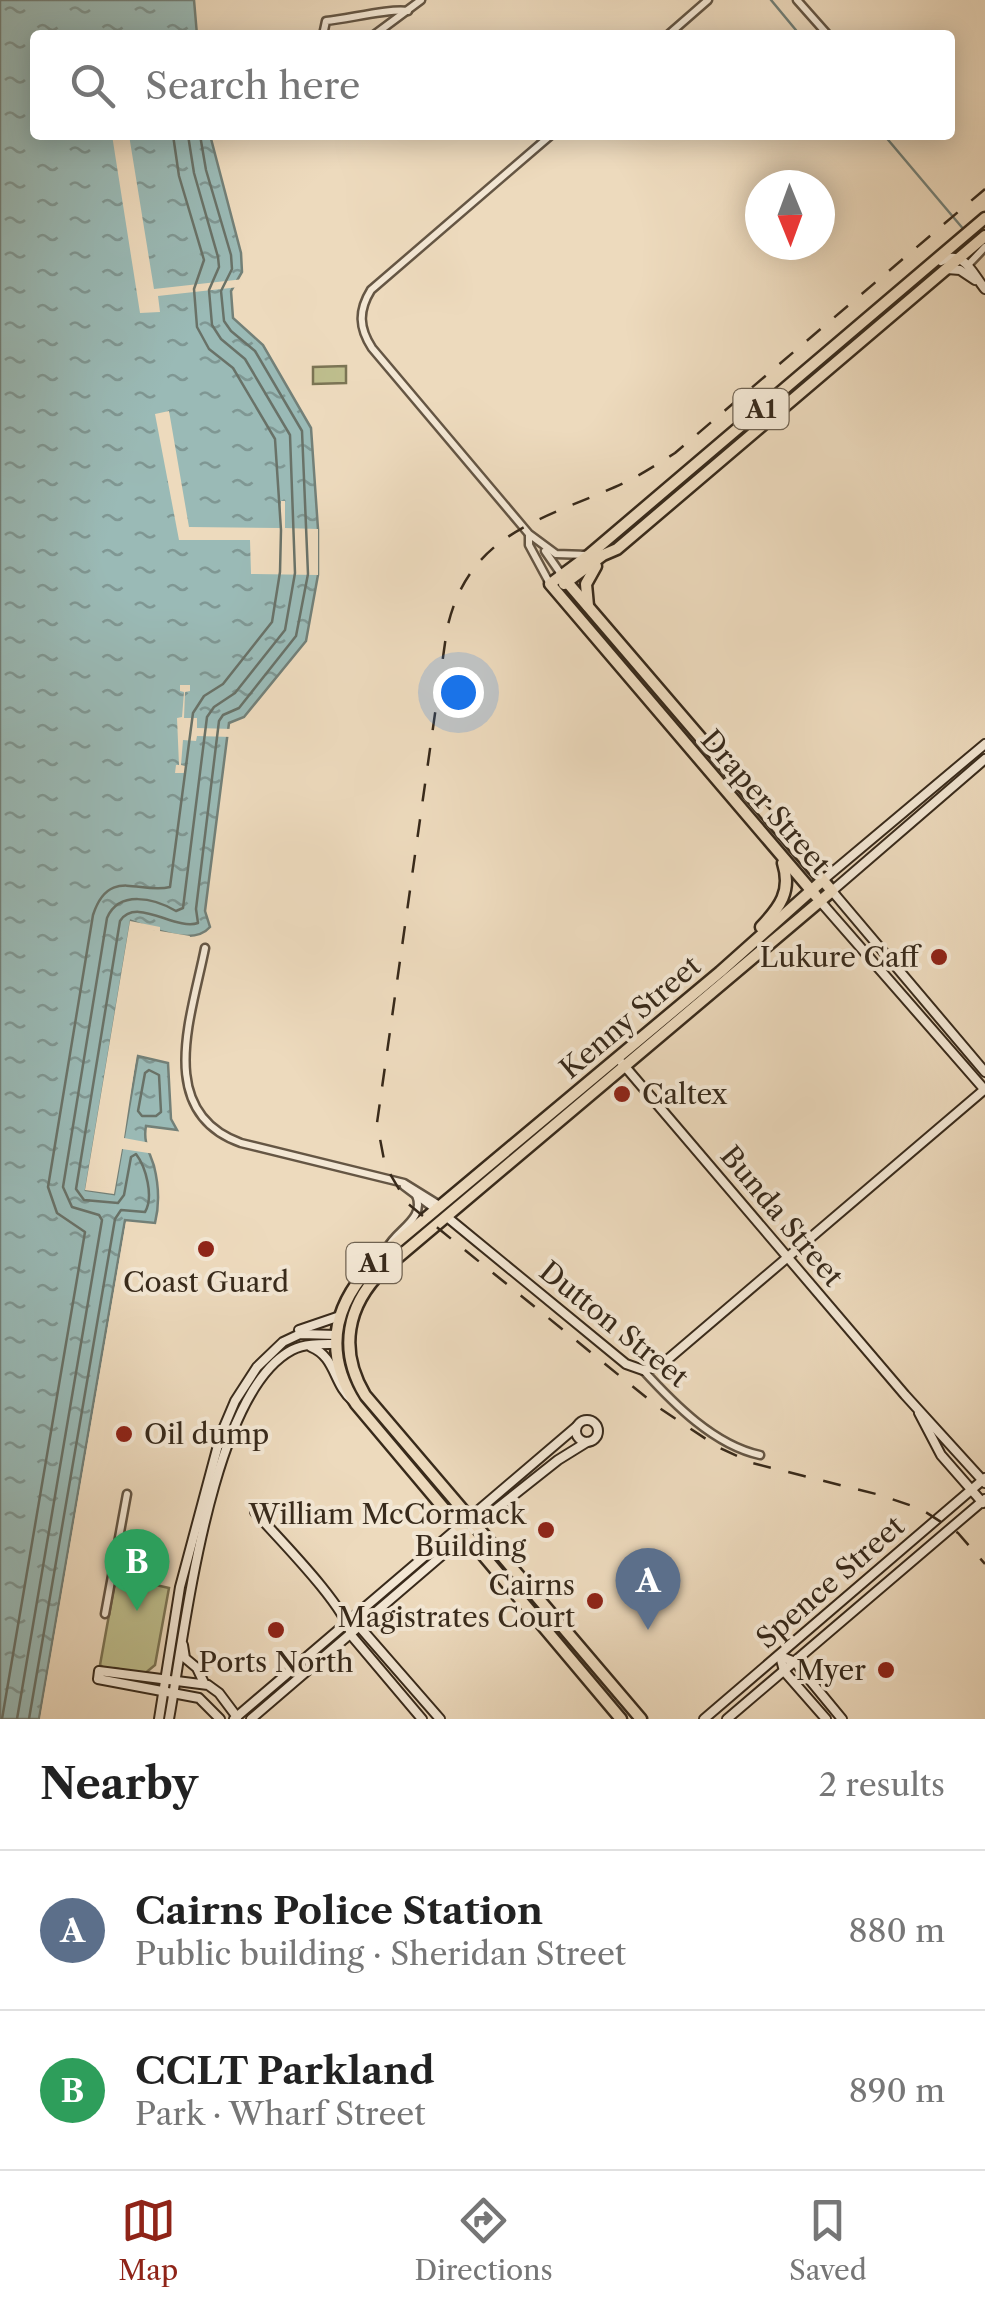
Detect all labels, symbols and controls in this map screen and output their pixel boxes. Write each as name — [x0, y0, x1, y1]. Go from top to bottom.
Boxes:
search box — [30, 30, 955, 140]
icon: search — [65, 58, 120, 113]
text: Search here — [145, 62, 360, 109]
north arrow — [745, 170, 835, 260]
road number: A1 — [734, 389, 788, 429]
your location — [433, 667, 484, 718]
street label: Draper Street — [694, 723, 838, 881]
place label: Lukure Caff — [760, 940, 923, 974]
marker: Lukure Caff — [928, 946, 950, 968]
street label: Kenny Street — [553, 948, 707, 1085]
place label: Caltex — [642, 1077, 728, 1111]
marker: Caltex — [611, 1083, 633, 1105]
street label: Bunda Street — [713, 1139, 851, 1293]
marker: Coast Guard — [195, 1238, 217, 1260]
road number: A1 — [346, 1243, 402, 1283]
street label: Dutton Street — [533, 1254, 695, 1394]
place label: Coast Guard — [123, 1265, 289, 1299]
place label: Oil dump — [144, 1417, 269, 1451]
marker: Oil dump — [113, 1423, 135, 1445]
place label: William McCormack Building — [248, 1497, 528, 1563]
street label: Spence Street — [749, 1509, 911, 1655]
marker: William McCormack Building — [535, 1519, 557, 1541]
pin: B — [104, 1528, 170, 1611]
pin: A — [616, 1548, 680, 1630]
place label: Cairns Magistrates Court — [338, 1568, 575, 1634]
marker: Cairns Magistrates Court — [584, 1590, 606, 1612]
marker: Ports North — [265, 1619, 287, 1641]
place label: Ports North — [198, 1645, 354, 1679]
place label: Myer — [796, 1653, 866, 1687]
marker: Myer — [875, 1659, 897, 1681]
text: Nearby — [40, 1758, 198, 1810]
text: 2 results — [819, 1765, 945, 1804]
text: Cairns Police Station — [135, 1887, 543, 1934]
text: A — [60, 1911, 85, 1950]
text: 880 m — [848, 1911, 945, 1950]
text: Public building · Sheridan Street — [135, 1934, 626, 1973]
text: CCLT Parkland — [135, 2047, 435, 2094]
text: B — [61, 2071, 84, 2110]
text: 890 m — [849, 2071, 945, 2110]
text: Park · Wharf Street — [135, 2094, 426, 2133]
tab: Map — [118, 2193, 178, 2287]
tab: Directions — [414, 2193, 553, 2287]
tab: Saved — [789, 2193, 867, 2287]

